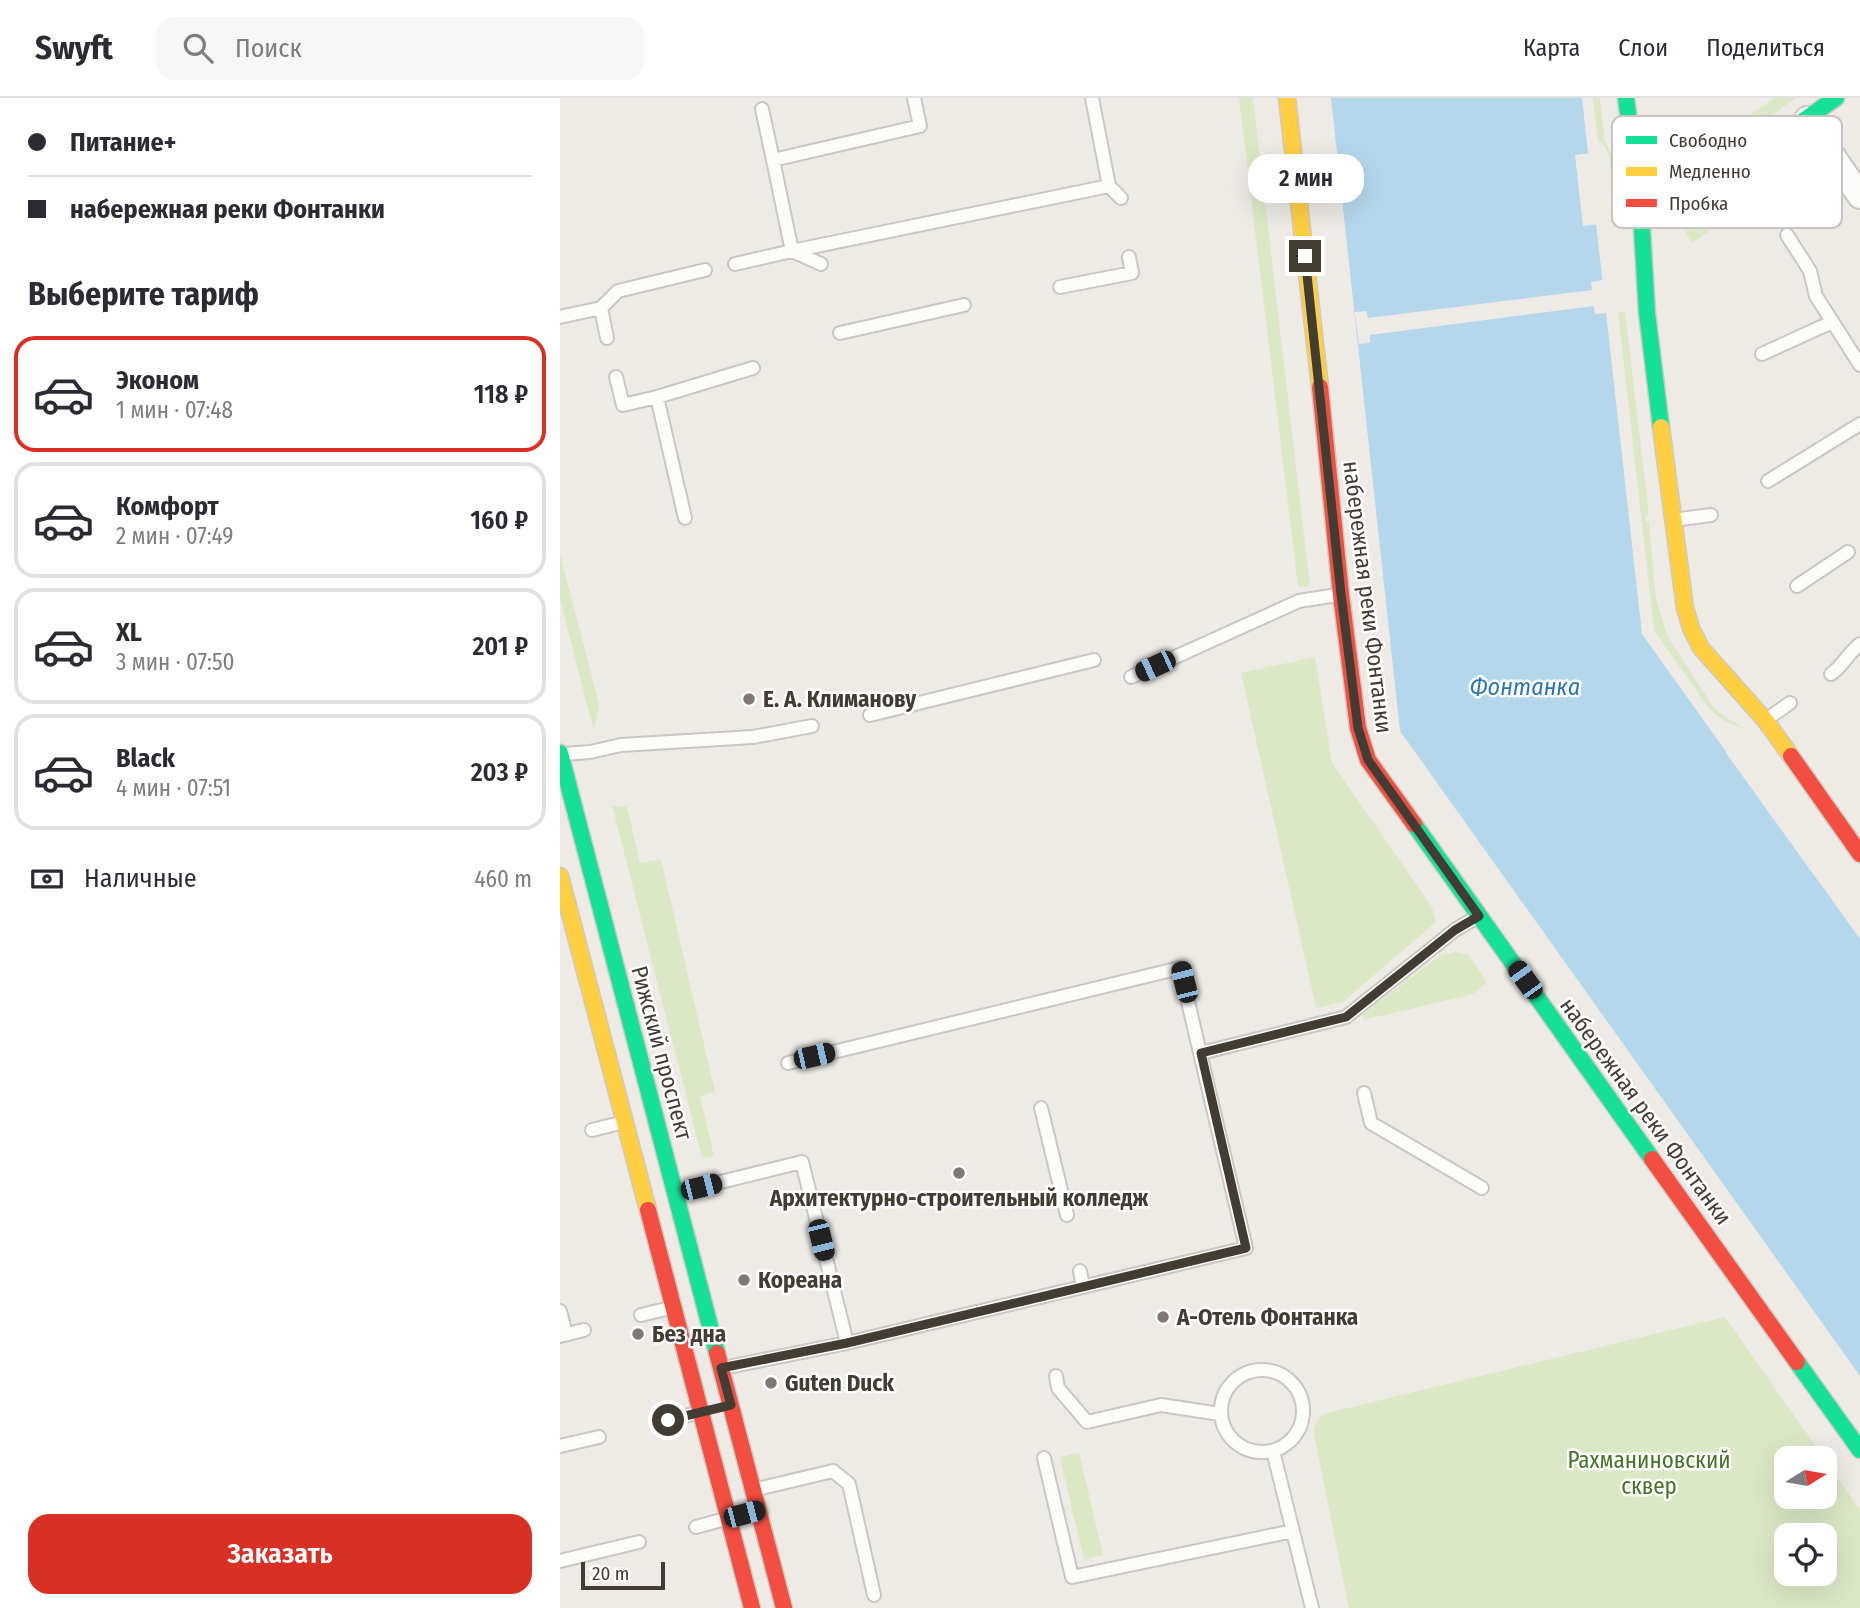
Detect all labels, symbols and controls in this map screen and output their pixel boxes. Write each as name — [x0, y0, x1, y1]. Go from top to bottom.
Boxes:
search box — [155, 17, 645, 80]
text: Swyft — [35, 28, 113, 68]
icon: search — [179, 29, 217, 67]
text: Поиск — [235, 33, 302, 64]
text: Карта — [1523, 34, 1580, 62]
text: Слои — [1618, 34, 1668, 62]
text: Поделиться — [1706, 34, 1825, 62]
legend — [1612, 116, 1842, 228]
text: Питание+ — [70, 127, 176, 158]
text: Свободно — [1669, 129, 1747, 152]
callout: 2 мин — [1247, 155, 1363, 204]
text: Медленно — [1669, 160, 1751, 183]
text: 2 мин — [1279, 164, 1333, 192]
text: Пробка — [1669, 192, 1728, 215]
text: набережная реки Фонтанки — [70, 194, 385, 225]
route end — [1289, 240, 1321, 272]
text: Выберите тариф — [28, 275, 259, 313]
icon: car — [32, 363, 95, 426]
text: Эконом — [116, 365, 199, 396]
text: 118 ₽ — [474, 379, 528, 410]
text: 1 мин · 07:48 — [116, 396, 233, 424]
street label: набережная реки Фонтанки — [1337, 459, 1399, 735]
icon: car — [32, 489, 95, 552]
text: Комфорт — [116, 491, 219, 522]
text: 160 ₽ — [470, 505, 528, 536]
text: 2 мин · 07:49 — [116, 522, 233, 550]
icon: car — [32, 615, 95, 678]
text: XL — [116, 617, 142, 648]
text: 201 ₽ — [472, 631, 528, 662]
text: 3 мин · 07:50 — [116, 648, 234, 676]
car — [1132, 648, 1179, 684]
water label: Фонтанка — [1470, 673, 1580, 701]
place label: Е. А. Климанову — [763, 685, 917, 713]
marker: Е. А. Климанову — [741, 691, 757, 707]
icon: car — [32, 741, 95, 804]
text: Black — [116, 743, 175, 774]
text: 203 ₽ — [471, 757, 528, 788]
text: 4 мин · 07:51 — [116, 774, 231, 802]
icon: cash — [28, 860, 66, 898]
text: Наличные — [84, 863, 197, 894]
text: 460 m — [474, 865, 532, 893]
car — [1505, 957, 1546, 1003]
car — [1169, 959, 1200, 1005]
street label: Рижский проспект — [625, 963, 699, 1144]
street label: набережная реки Фонтанки — [1554, 992, 1738, 1230]
car — [792, 1041, 837, 1071]
marker: Архитектурно-строительный колледж — [951, 1165, 967, 1181]
car — [679, 1172, 724, 1202]
place label: Архитектурно-строительный колледж — [769, 1184, 1148, 1212]
car — [806, 1217, 837, 1263]
place label: Кореана — [758, 1266, 842, 1294]
marker: Кореана — [736, 1272, 752, 1288]
place label: A-Отель Фонтанка — [1176, 1303, 1358, 1331]
marker: A-Отель Фонтанка — [1155, 1309, 1171, 1325]
place label: Без дна — [652, 1320, 726, 1348]
marker: Без дна — [630, 1326, 646, 1342]
place label: Guten Duck — [785, 1369, 894, 1397]
marker: Guten Duck — [763, 1375, 779, 1391]
route start — [652, 1404, 684, 1436]
park label: Рахманиновский сквер — [1567, 1446, 1731, 1500]
north arrow — [1774, 1446, 1838, 1508]
map controls — [1774, 1446, 1837, 1586]
car — [721, 1498, 768, 1530]
button: Заказать — [28, 1514, 532, 1594]
button: locate — [1774, 1523, 1837, 1586]
scale bar — [581, 1559, 665, 1591]
text: 20 m — [592, 1562, 629, 1585]

